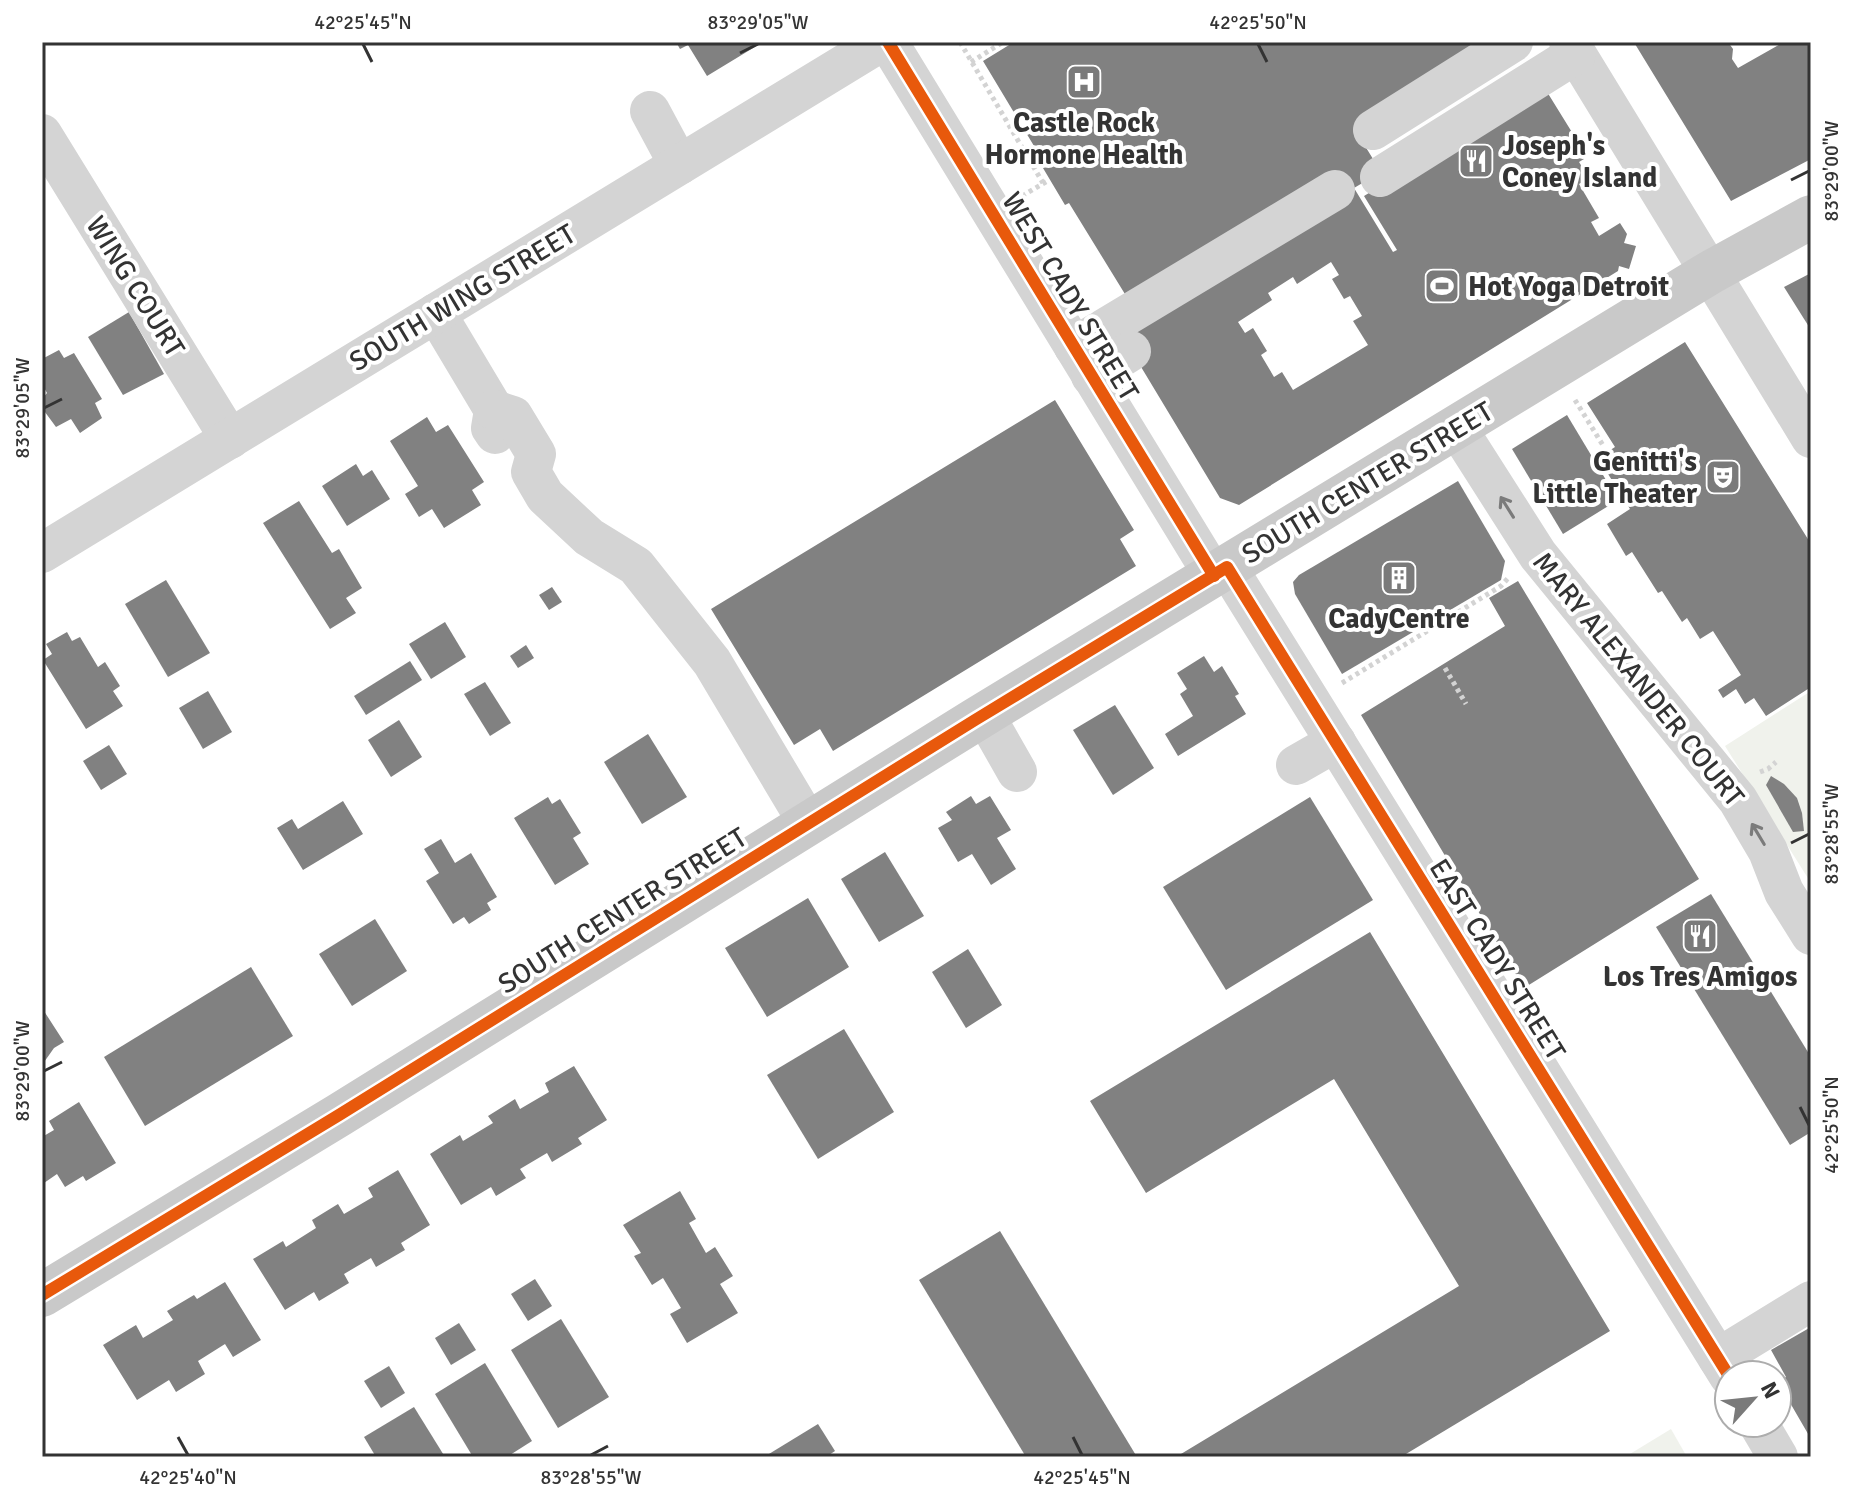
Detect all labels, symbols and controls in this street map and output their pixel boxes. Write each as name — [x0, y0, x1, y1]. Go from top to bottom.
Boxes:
text: 42°25'45"N — [314, 10, 412, 35]
text: 83°29'05"W — [707, 10, 809, 35]
text: 42°25'50"N — [1209, 10, 1307, 35]
hospital icon: Castle Rock Hormone Health — [1065, 63, 1103, 101]
place label: Castle Rock Hormone Health — [984, 106, 1184, 172]
text: 83°29'00"W — [1819, 120, 1844, 222]
place label: Joseph's Coney Island — [1502, 129, 1657, 195]
restaurant icon: Joseph's Coney Island — [1457, 142, 1495, 180]
street label: WEST CADY STREET — [994, 186, 1146, 407]
street label: WING COURT — [79, 210, 192, 363]
street label: SOUTH WING STREET — [343, 217, 582, 379]
sports icon: Hot Yoga Detroit — [1423, 267, 1461, 305]
place label: Hot Yoga Detroit — [1468, 270, 1669, 304]
text: 83°29'05"W — [10, 357, 35, 459]
street label: SOUTH CENTER STREET — [1236, 394, 1499, 571]
place label: Genitti's Little Theater — [1532, 445, 1698, 511]
theatre icon: Genitti's Little Theater — [1704, 458, 1742, 496]
one-way arrow — [1499, 496, 1516, 518]
street label: MARY ALEXANDER COURT — [1525, 546, 1751, 814]
building icon: CadyCentre — [1380, 559, 1418, 597]
place label: CadyCentre — [1328, 602, 1470, 636]
text: 83°28'55"W — [1819, 783, 1844, 885]
street label: SOUTH CENTER STREET — [492, 820, 753, 1001]
one-way arrow — [1750, 822, 1765, 846]
street label: EAST CADY STREET — [1422, 853, 1573, 1067]
restaurant icon: Los Tres Amigos — [1681, 917, 1719, 955]
place label: Los Tres Amigos — [1603, 960, 1797, 994]
text: 83°29'00"W — [10, 1020, 35, 1122]
text: 42°25'50"N — [1819, 1076, 1844, 1174]
north arrow — [1713, 1359, 1793, 1439]
text: N — [1755, 1377, 1786, 1403]
text: 42°25'40"N — [139, 1465, 237, 1490]
text: 83°28'55"W — [540, 1465, 642, 1490]
text: 42°25'45"N — [1033, 1465, 1131, 1490]

